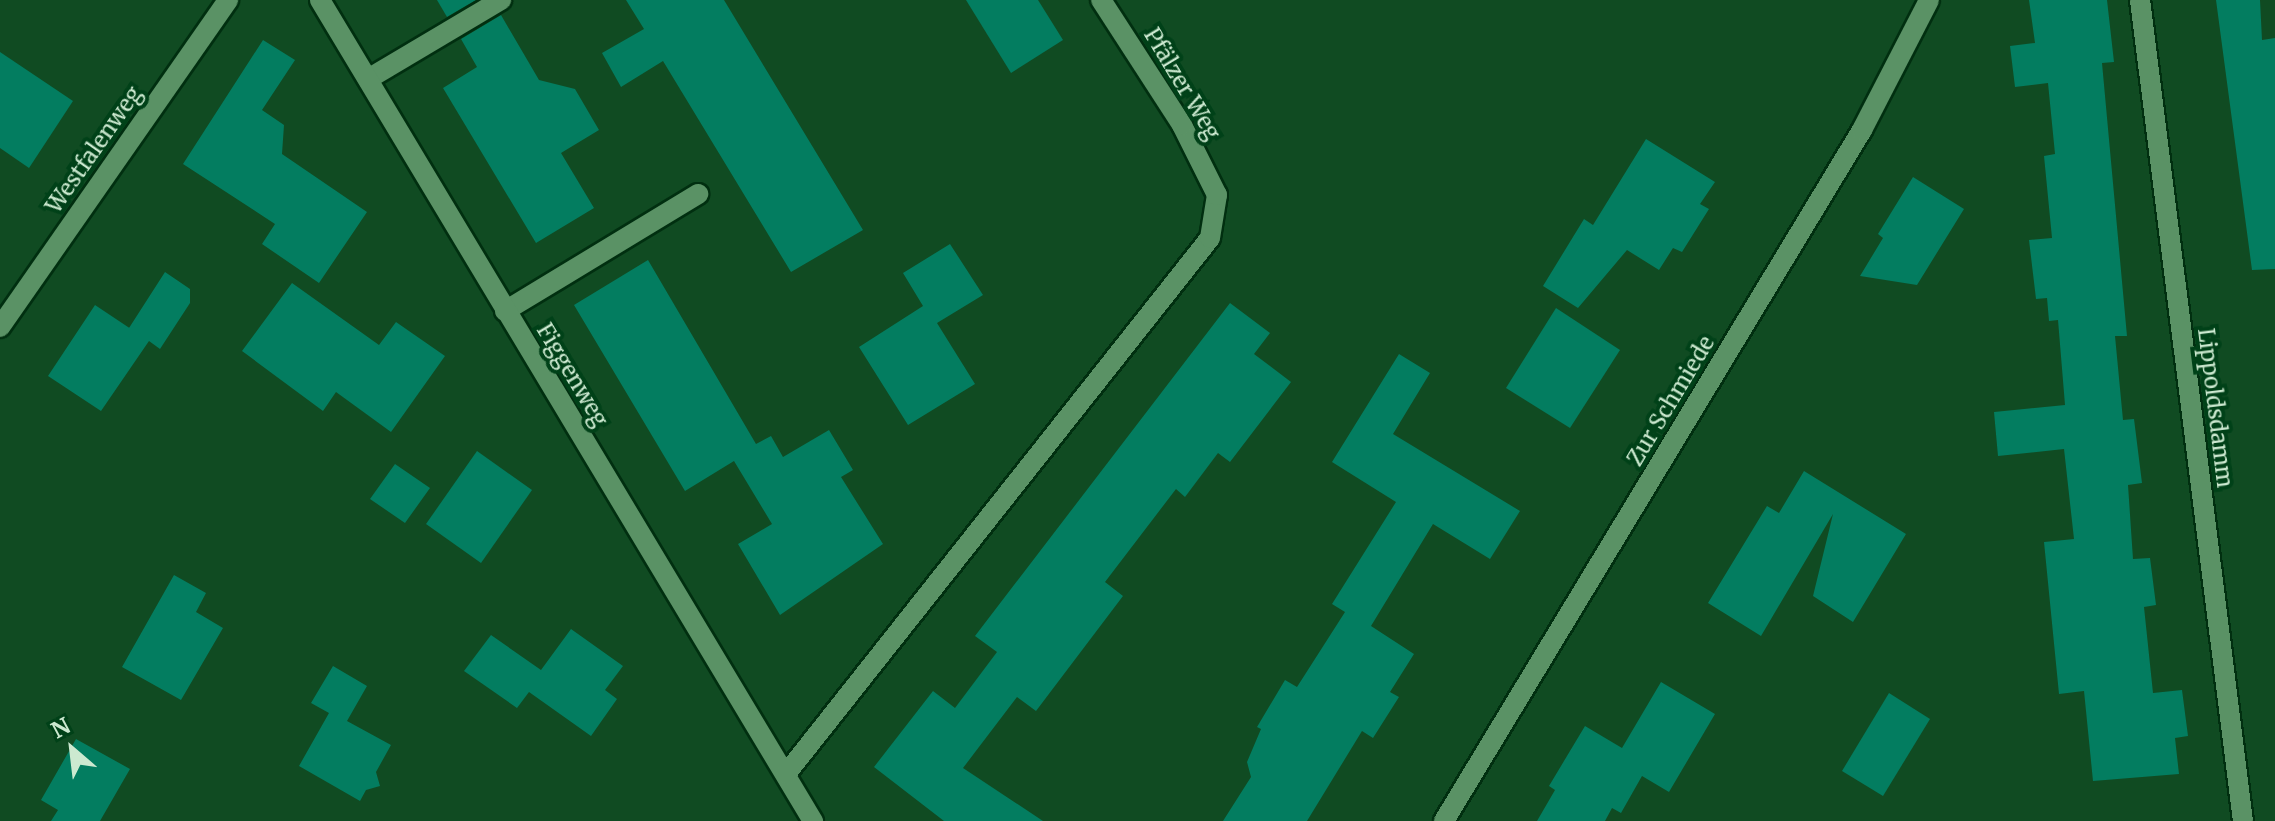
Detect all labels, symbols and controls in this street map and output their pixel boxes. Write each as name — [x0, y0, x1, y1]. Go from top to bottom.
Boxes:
street label: Pfälzer Weg — [1138, 23, 1226, 145]
street label: Westfalenweg — [41, 82, 147, 218]
street label: Figgenweg — [531, 319, 613, 431]
street label: Lippoldsdamm — [2192, 327, 2238, 489]
street label: Zur Schmiede — [1622, 331, 1720, 471]
north arrow — [32, 709, 112, 789]
text: N — [46, 711, 75, 744]

